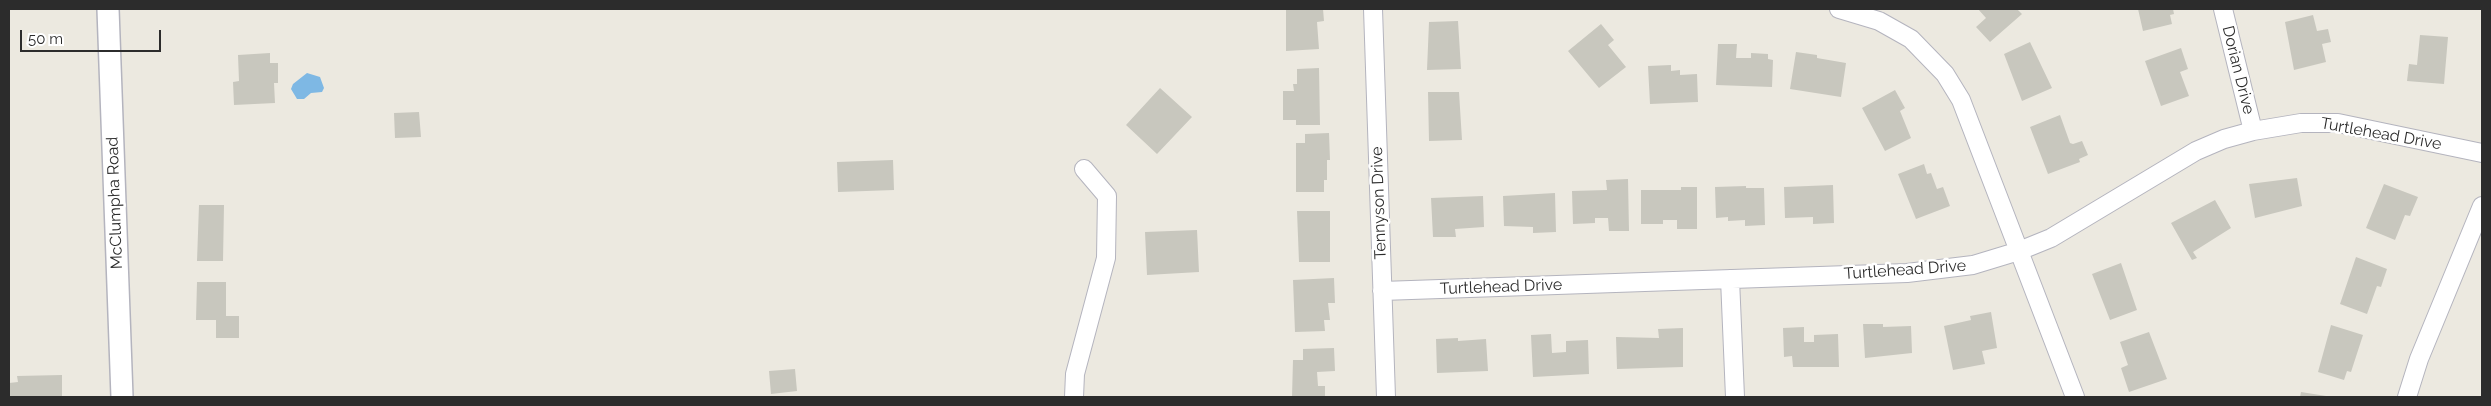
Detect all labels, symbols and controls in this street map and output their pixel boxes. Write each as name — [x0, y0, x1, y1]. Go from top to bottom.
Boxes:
scale bar — [22, 20, 164, 52]
street label: Dorian Drive — [2218, 24, 2258, 116]
text: 50 m — [28, 30, 63, 48]
street label: Turtlehead Drive — [2319, 114, 2443, 154]
street label: McClumpha Road — [103, 136, 127, 270]
street label: Tennyson Drive — [1367, 146, 1391, 260]
street label: Turtlehead Drive — [1843, 256, 1967, 284]
street label: Turtlehead Drive — [1440, 275, 1562, 299]

